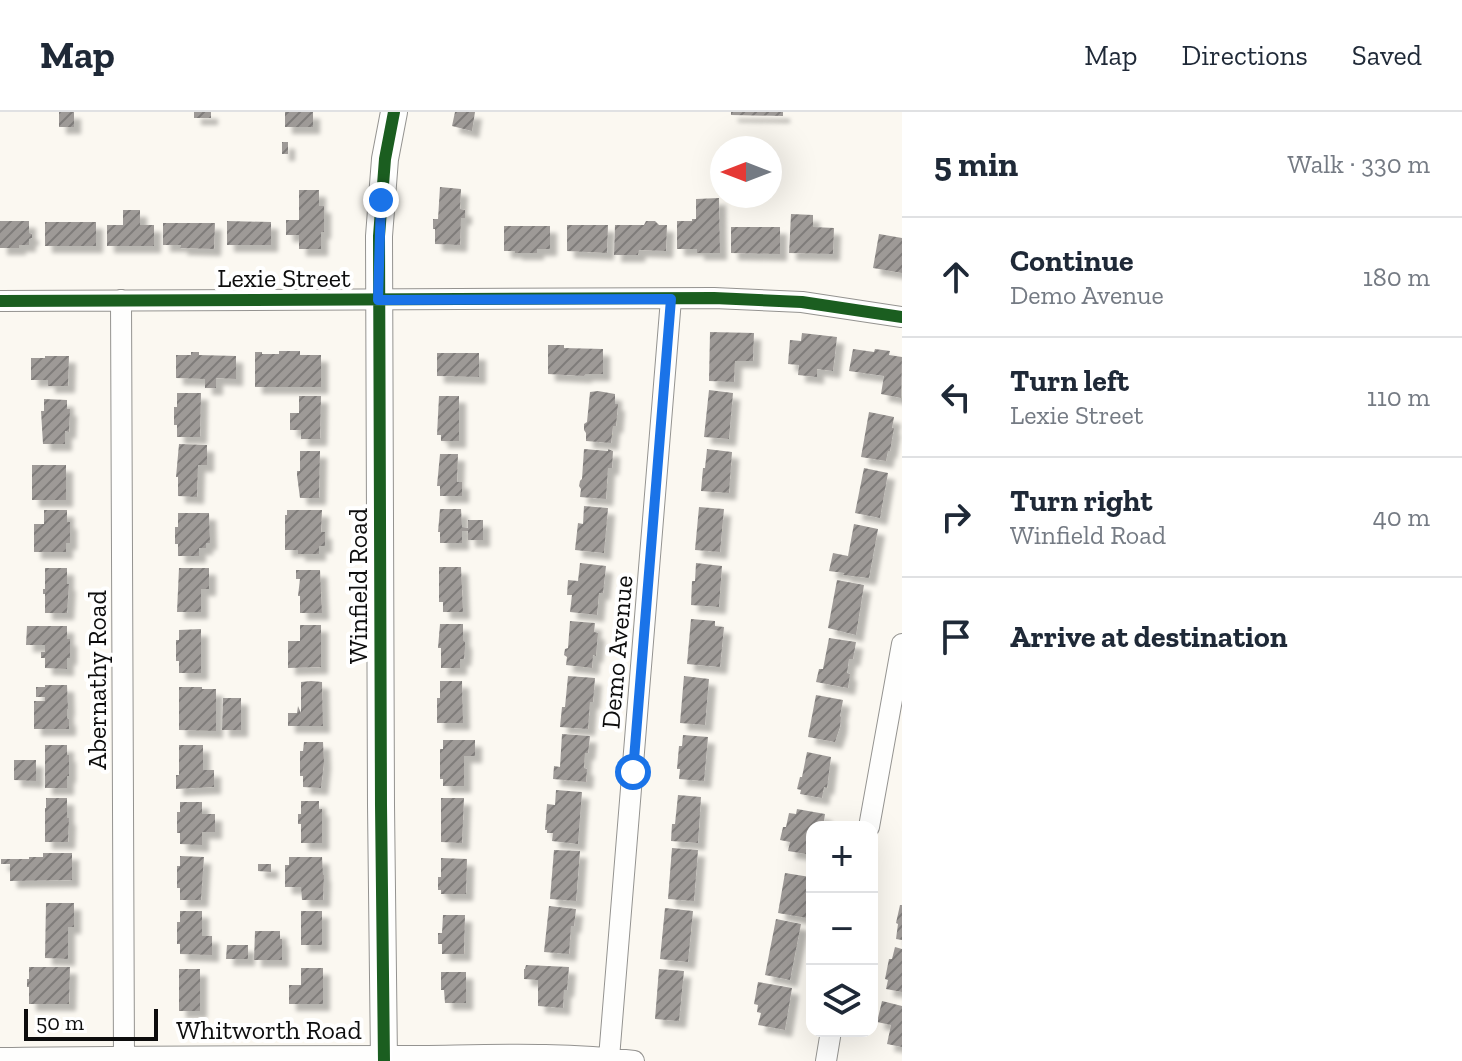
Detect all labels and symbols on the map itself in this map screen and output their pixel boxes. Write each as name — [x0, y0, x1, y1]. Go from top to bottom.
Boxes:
north arrow — [710, 136, 782, 208]
route end — [363, 182, 399, 218]
street label: Lexie Street — [217, 262, 351, 294]
street label: Winfield Road — [342, 508, 374, 664]
street label: Demo Avenue — [594, 574, 640, 730]
street label: Abernathy Road — [81, 590, 113, 770]
route start — [615, 754, 651, 790]
scale bar — [24, 1005, 158, 1041]
street label: Whitworth Road — [176, 1014, 362, 1046]

